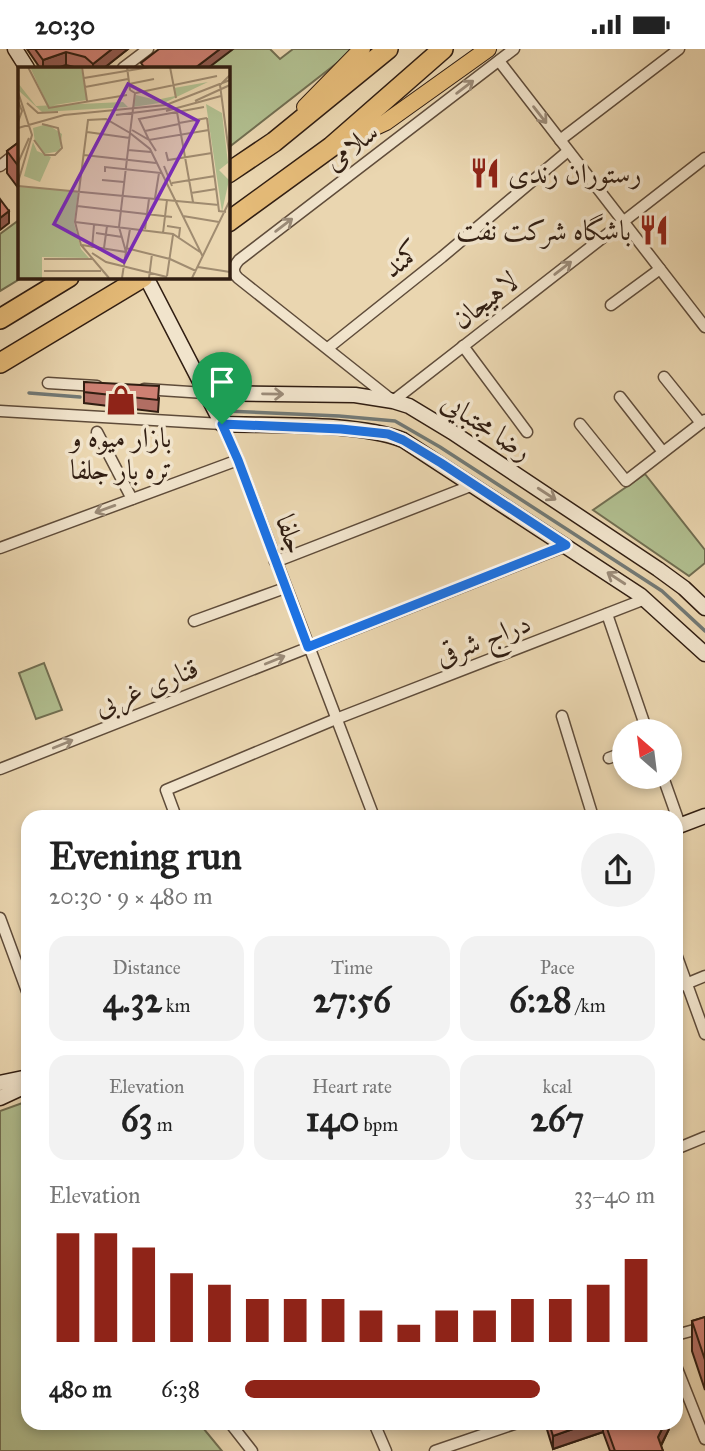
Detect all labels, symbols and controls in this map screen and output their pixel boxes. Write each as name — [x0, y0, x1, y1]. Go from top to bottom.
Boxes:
text: 20:30 — [35, 9, 95, 41]
inset map — [18, 67, 229, 278]
one-way arrow — [456, 79, 474, 94]
one-way arrow — [533, 106, 548, 124]
street label: سلامی — [317, 114, 385, 178]
restaurant icon: رستوران رندی — [468, 156, 502, 190]
place label: رستوران رندی — [508, 156, 642, 191]
place label: باشگاه شرکت نفت — [456, 213, 631, 249]
restaurant icon: باشگاه شرکت نفت — [637, 213, 671, 247]
one-way arrow — [275, 217, 293, 232]
street label: کمند — [375, 232, 429, 286]
one-way arrow — [553, 261, 572, 276]
street label: لاهیجان — [445, 263, 525, 337]
pin — [192, 352, 252, 424]
icon: arrive — [203, 363, 241, 401]
shop icon: بازار میوه و تره بار جلفا — [104, 383, 138, 417]
street label: رضا مجتبایی — [435, 384, 539, 469]
one-way arrow — [261, 387, 284, 400]
place label: بازار میوه و تره بار جلفا — [67, 420, 172, 487]
one-way arrow — [536, 488, 556, 502]
one-way arrow — [94, 504, 116, 516]
street label: جلفا — [268, 509, 314, 559]
one-way arrow — [606, 571, 626, 585]
street label: دراج شرقی — [430, 605, 539, 681]
street label: قناری غربی — [89, 650, 204, 726]
one-way arrow — [264, 653, 285, 666]
north arrow — [612, 719, 682, 789]
map controls — [612, 719, 682, 789]
one-way arrow — [52, 736, 74, 749]
text: Evening run — [49, 833, 242, 879]
button: share — [581, 833, 655, 907]
text: 20:30 · 9 × 480 m — [49, 882, 212, 910]
text: Distance — [113, 956, 181, 979]
text: Time — [331, 956, 373, 979]
text: Pace — [540, 956, 575, 979]
text: 4.32 — [103, 979, 162, 1022]
text: 27:56 — [313, 979, 391, 1022]
text: 6:28 — [509, 979, 572, 1022]
text: km — [162, 994, 191, 1017]
text: /km — [572, 994, 606, 1017]
text: Elevation — [109, 1075, 184, 1098]
text: Heart rate — [312, 1075, 392, 1098]
text: kcal — [542, 1075, 572, 1098]
text: 63 — [121, 1098, 153, 1141]
text: 140 — [306, 1098, 359, 1141]
text: 267 — [530, 1098, 584, 1141]
text: m — [153, 1113, 173, 1136]
text: bpm — [359, 1113, 398, 1136]
text: Elevation — [49, 1181, 140, 1209]
text: 33–40 m — [574, 1181, 655, 1209]
text: 480 m — [49, 1375, 112, 1403]
text: 6:38 — [161, 1375, 200, 1403]

